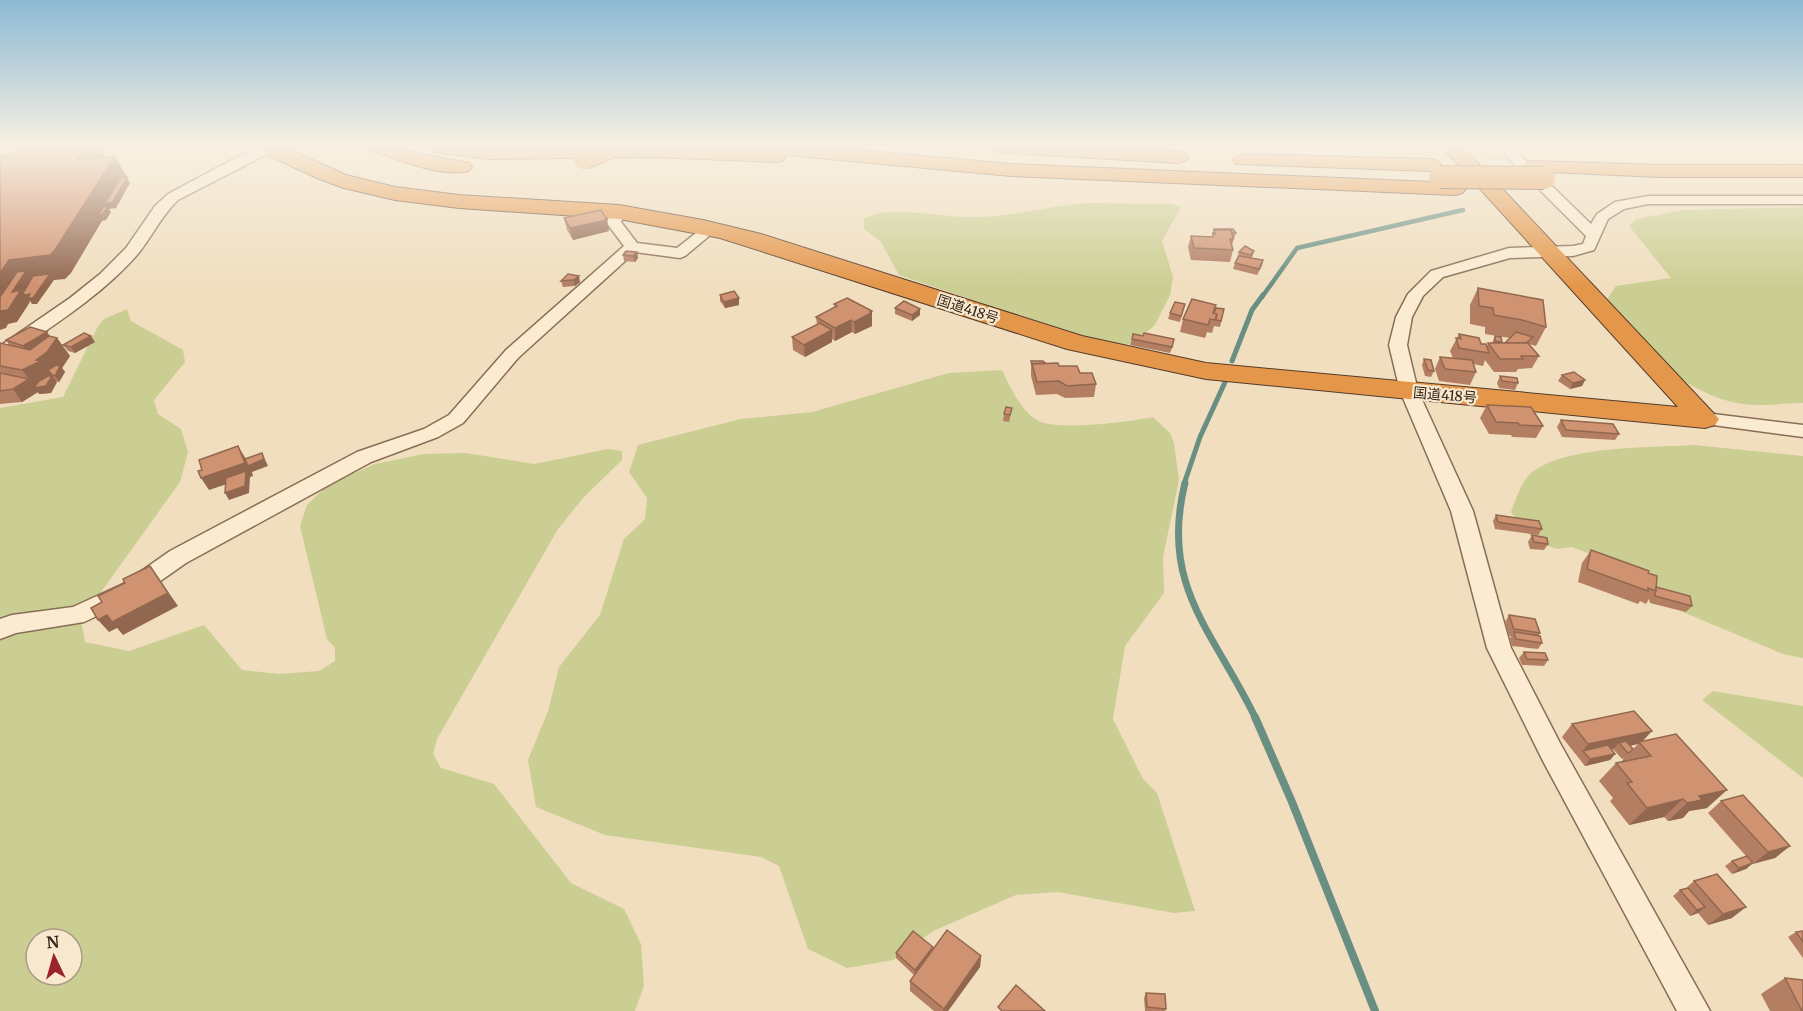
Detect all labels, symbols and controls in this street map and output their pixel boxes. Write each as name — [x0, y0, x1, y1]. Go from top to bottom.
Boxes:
street label: 国道418号 — [935, 291, 1001, 327]
street label: 国道418号 — [1412, 383, 1478, 407]
north arrow — [24, 927, 84, 987]
text: N — [46, 932, 60, 953]

